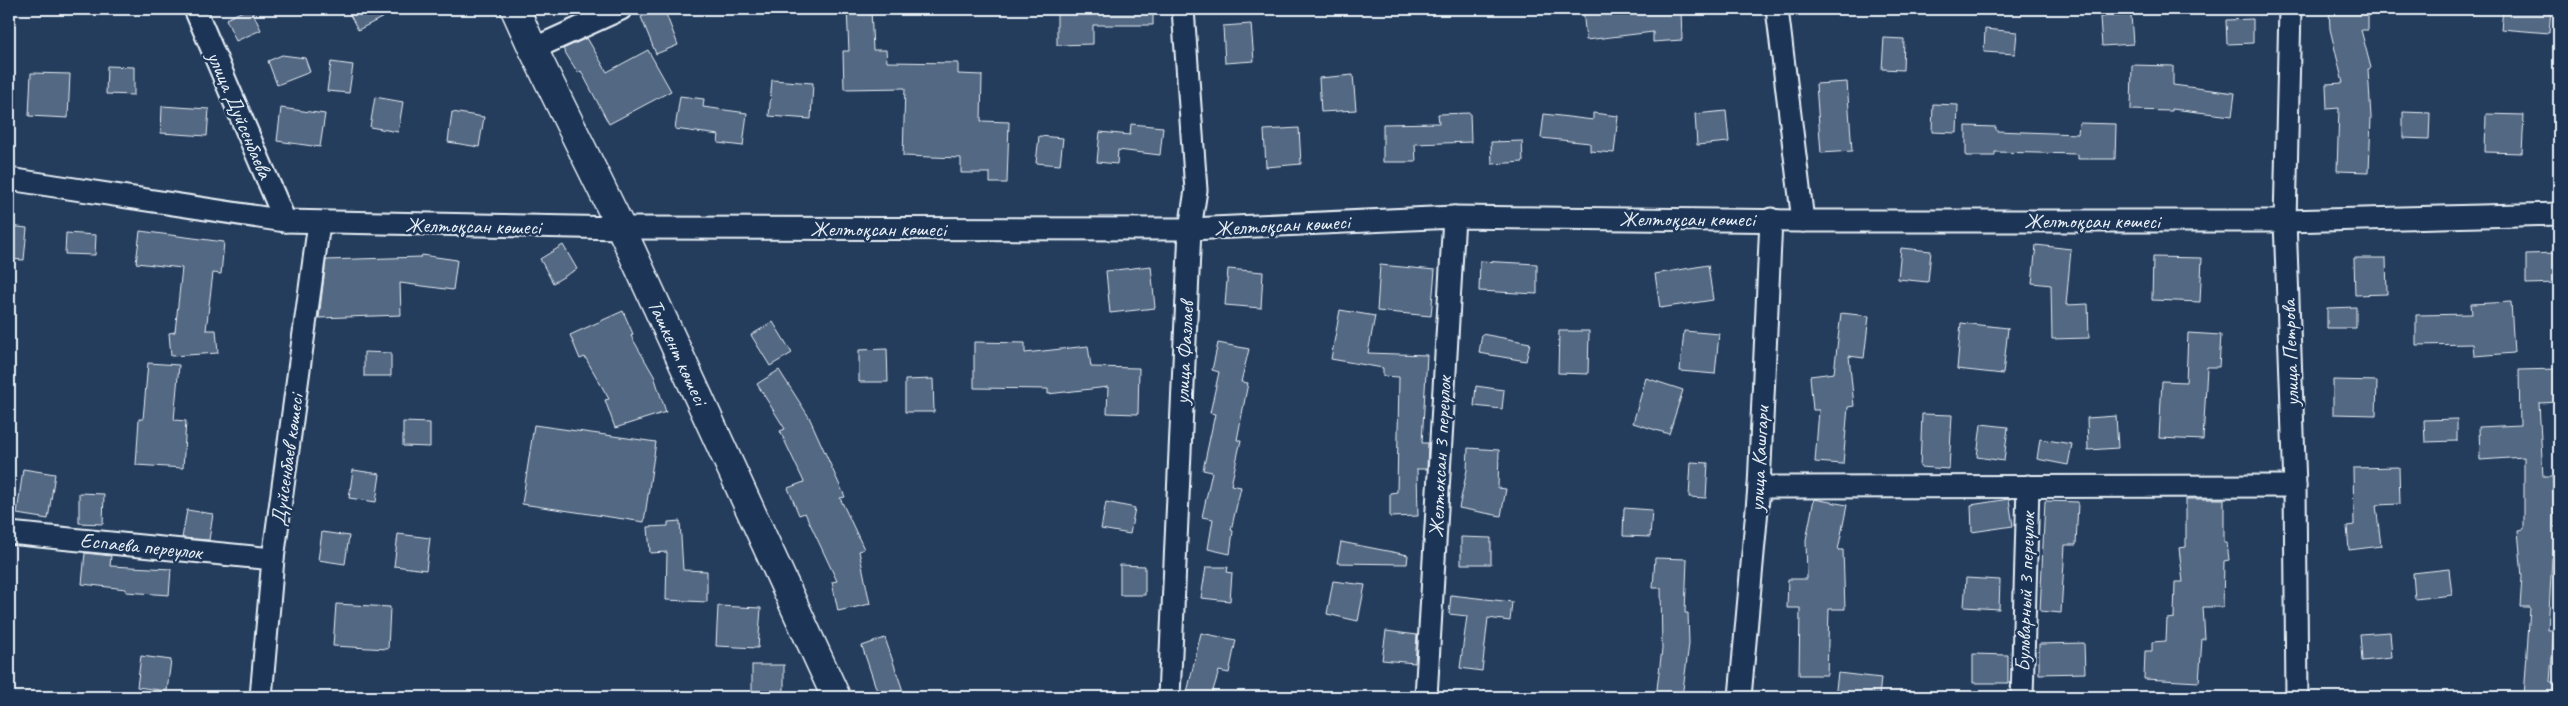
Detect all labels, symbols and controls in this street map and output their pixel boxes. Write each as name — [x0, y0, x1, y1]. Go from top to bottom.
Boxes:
street label: улица Дуйсенбаева — [201, 46, 279, 184]
street label: Желтоқсан көшесі — [1619, 206, 1758, 232]
street label: Желтоқсан көшесі — [1214, 208, 1354, 242]
street label: Желтоқсан көшесі — [2024, 208, 2163, 234]
street label: Желтоқсан көшесі — [405, 212, 544, 240]
street label: Желтоқсан көшесі — [810, 216, 949, 242]
street label: Ташкент көшесі — [642, 295, 715, 412]
street label: улица Фазлаев — [1168, 297, 1200, 407]
street label: улица Петрова — [2275, 297, 2305, 409]
street label: Желтоксан 3 переулок — [1423, 373, 1457, 538]
street label: Дүйсенбаев көшесі — [265, 389, 310, 528]
street label: улица Кашгари — [1743, 403, 1775, 514]
street label: Бульварный 3 переулок — [2009, 510, 2041, 672]
street label: Еспаева переулок — [79, 527, 205, 566]

